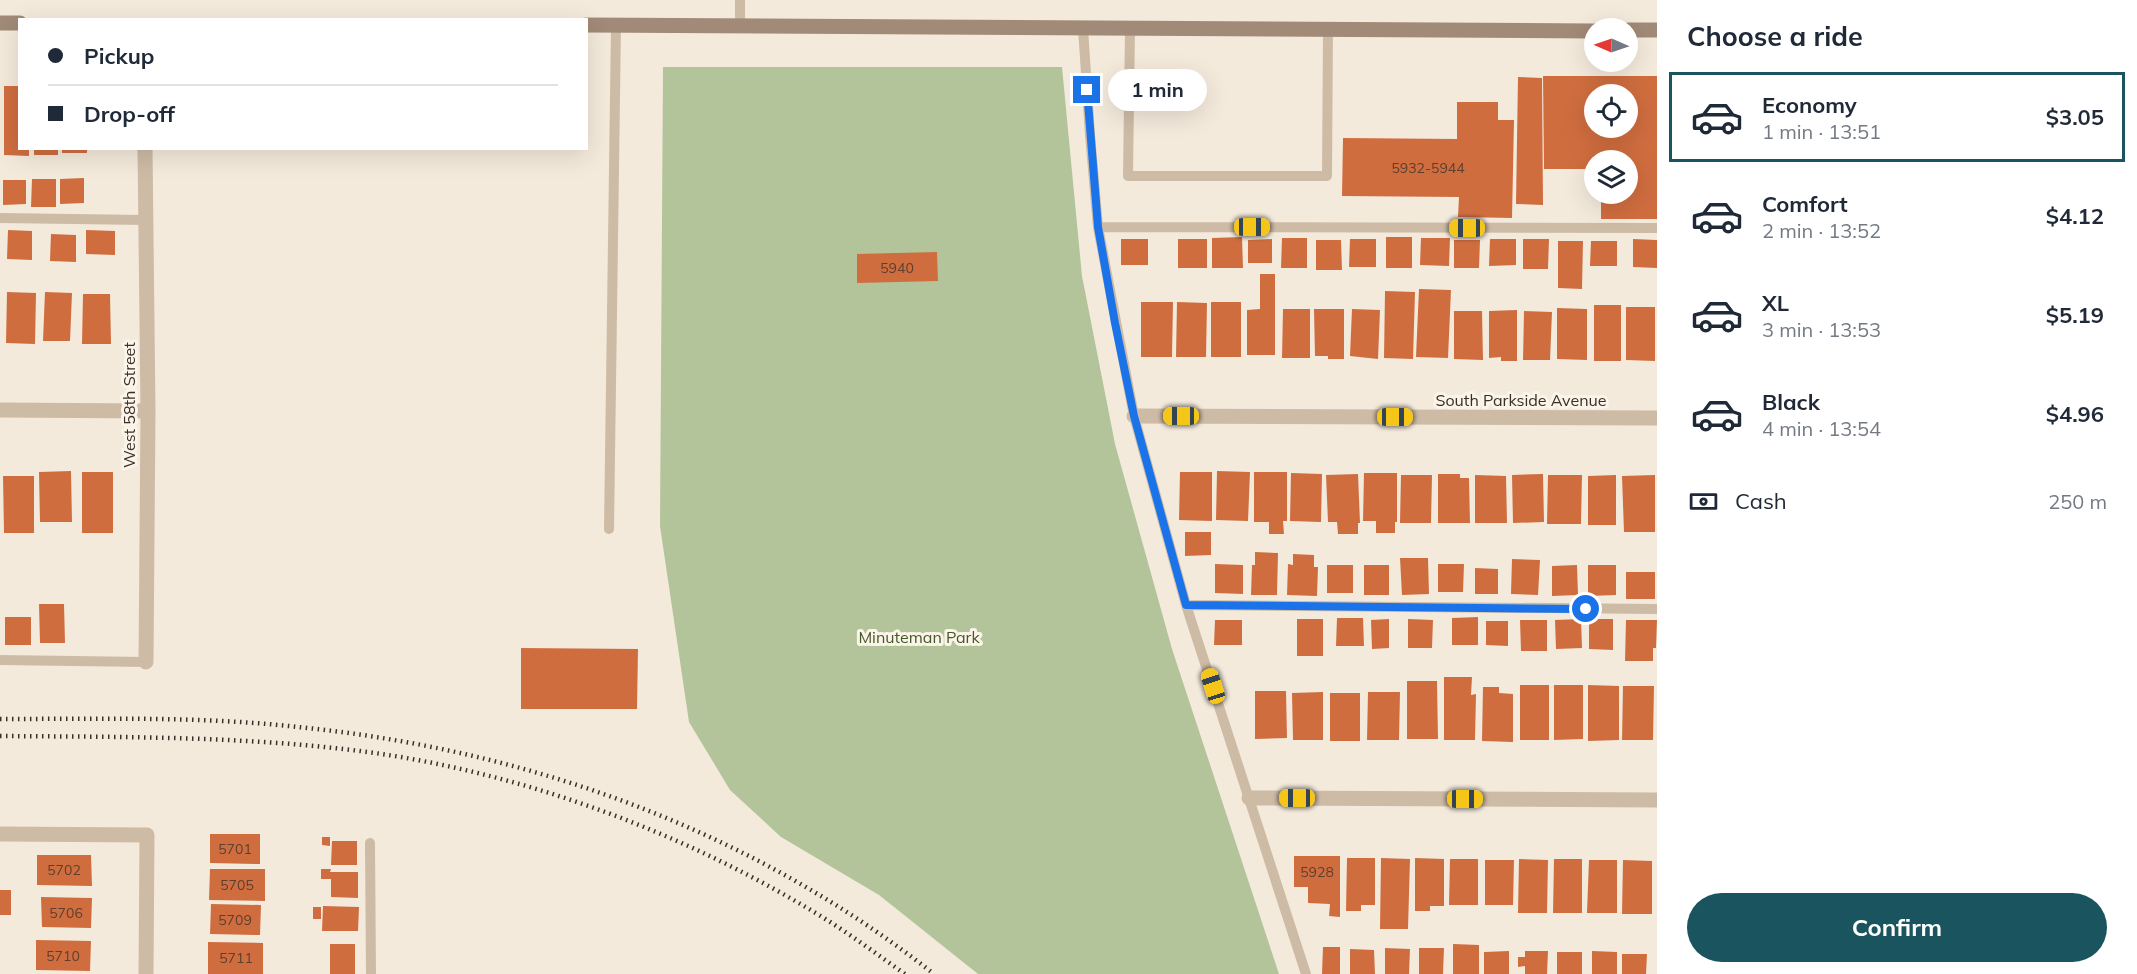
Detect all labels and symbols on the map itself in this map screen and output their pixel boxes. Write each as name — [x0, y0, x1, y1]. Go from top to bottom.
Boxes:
north arrow — [1584, 18, 1638, 72]
callout: 1 min — [1108, 69, 1207, 111]
route end — [1073, 76, 1100, 103]
house number: 5932-5944 — [1391, 159, 1465, 177]
car — [1234, 218, 1270, 236]
car — [1449, 219, 1485, 237]
house number: 5940 — [880, 259, 914, 277]
street label: West 58th Street — [119, 342, 139, 468]
street label: South Parkside Avenue — [1436, 390, 1606, 410]
car — [1163, 407, 1199, 425]
car — [1377, 408, 1413, 426]
route start — [1572, 595, 1599, 622]
park label: Minuteman Park — [858, 627, 980, 647]
car — [1199, 666, 1227, 706]
car — [1279, 789, 1315, 807]
car — [1447, 790, 1483, 808]
house number: 5701 — [218, 840, 252, 858]
house number: 5702 — [47, 861, 81, 879]
house number: 5928 — [1300, 863, 1334, 881]
house number: 5705 — [220, 876, 254, 894]
house number: 5706 — [49, 904, 83, 922]
house number: 5709 — [218, 911, 252, 929]
house number: 5710 — [46, 947, 80, 965]
house number: 5711 — [219, 949, 253, 967]

